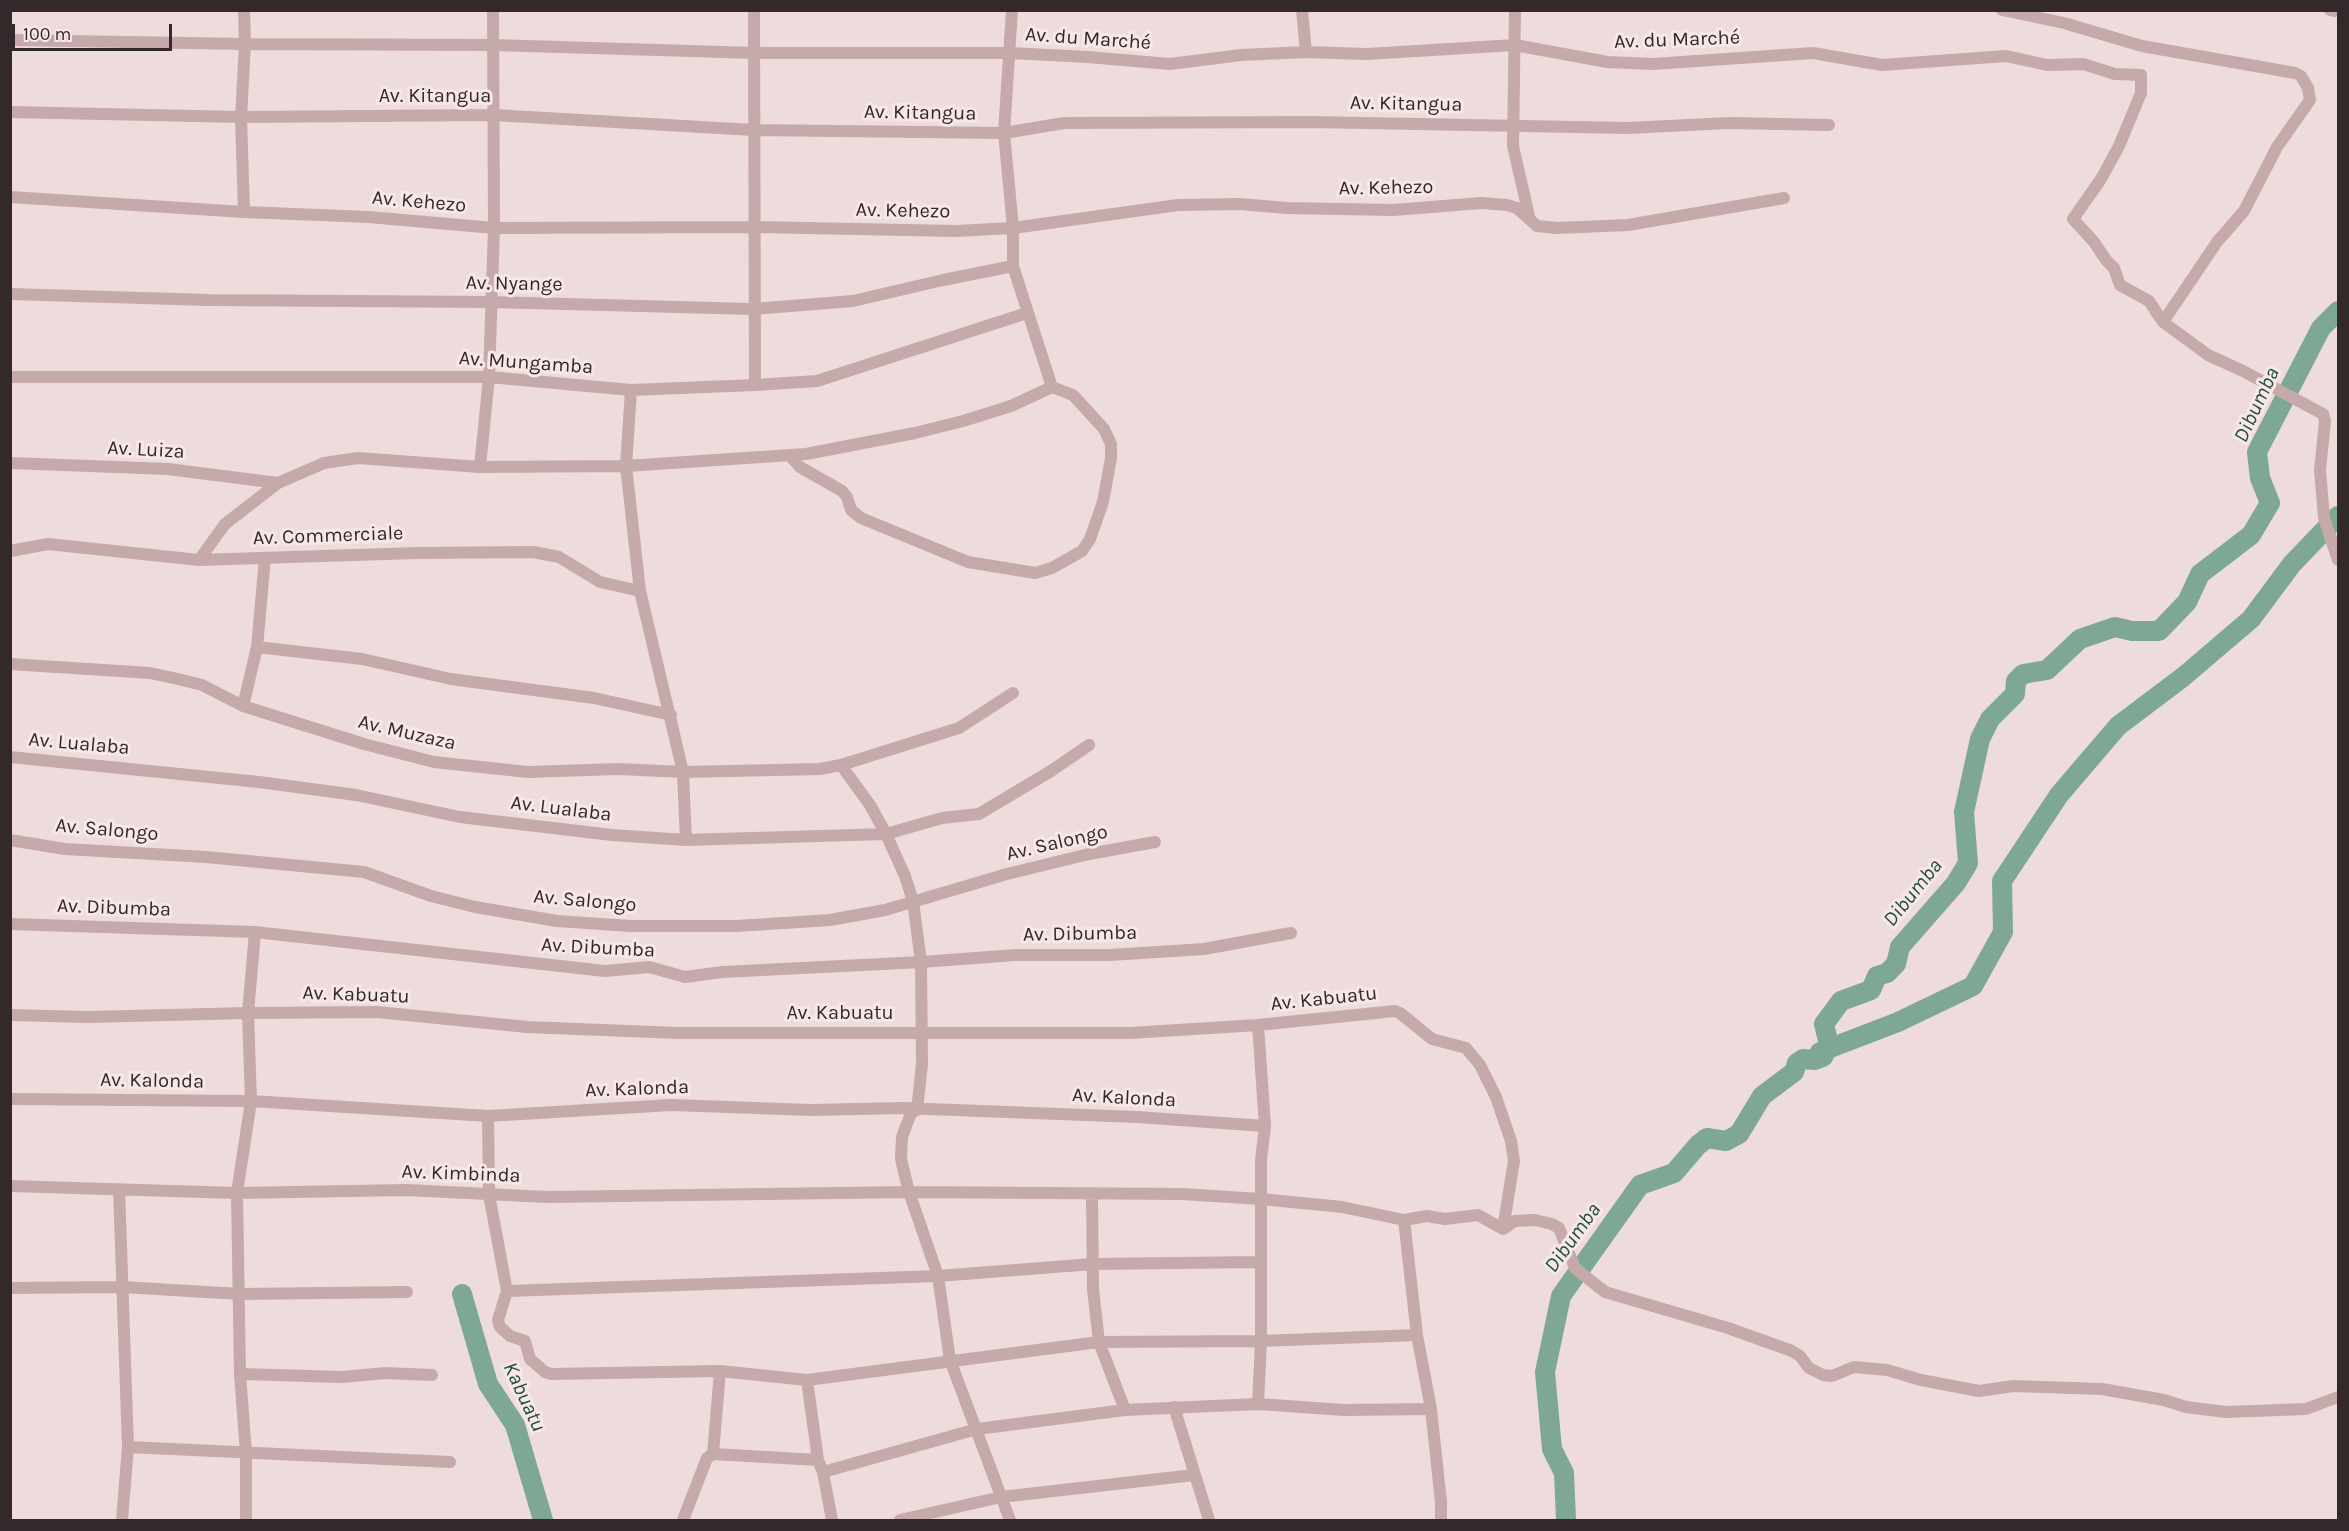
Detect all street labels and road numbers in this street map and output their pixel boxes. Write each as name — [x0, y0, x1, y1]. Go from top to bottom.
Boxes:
street label: Av. du Marché — [1024, 23, 1152, 55]
street label: Av. du Marché — [1614, 26, 1740, 54]
street label: Av. Kitangua — [379, 84, 491, 108]
street label: Av. Kitangua — [1350, 91, 1462, 117]
street label: Av. Kitangua — [864, 100, 976, 126]
street label: Av. Kehezo — [1338, 175, 1434, 201]
street label: Av. Kehezo — [371, 186, 467, 218]
street label: Av. Kehezo — [855, 198, 951, 224]
street label: Av. Nyange — [465, 271, 563, 297]
street label: Av. Mungamba — [458, 346, 594, 380]
street label: Av. Luiza — [107, 436, 185, 464]
street label: Av. Commerciale — [252, 521, 404, 551]
street label: Av. Muzaza — [356, 710, 458, 756]
street label: Av. Lualaba — [27, 728, 131, 760]
street label: Av. Lualaba — [509, 791, 613, 827]
street label: Av. Salongo — [54, 814, 160, 846]
street label: Av. Salongo — [1004, 820, 1110, 866]
street label: Av. Salongo — [532, 885, 638, 917]
street label: Av. Dibumba — [57, 894, 171, 922]
street label: Av. Dibumba — [1023, 921, 1137, 947]
street label: Av. Dibumba — [540, 933, 656, 963]
street label: Av. Kabuatu — [302, 981, 410, 1009]
street label: Av. Kabuatu — [1269, 981, 1379, 1017]
street label: Av. Kabuatu — [786, 1001, 894, 1025]
street label: Av. Kalonda — [100, 1068, 204, 1094]
street label: Av. Kalonda — [585, 1075, 689, 1103]
street label: Av. Kalonda — [1071, 1083, 1177, 1113]
street label: Av. Kimbinda — [401, 1160, 521, 1188]

